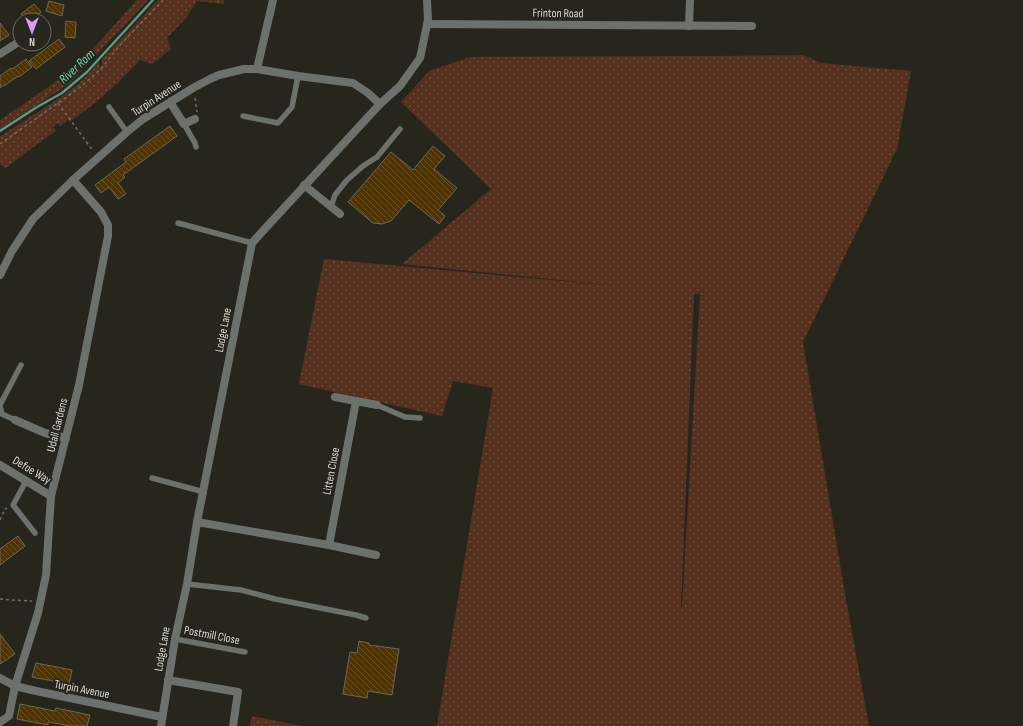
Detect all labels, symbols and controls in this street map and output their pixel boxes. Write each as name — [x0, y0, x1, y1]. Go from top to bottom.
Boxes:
street label: Frinton Road — [532, 6, 584, 21]
north arrow — [12, 12, 52, 52]
text: N — [29, 35, 35, 48]
water label: River Rom — [56, 46, 98, 87]
street label: Turpin Avenue — [129, 77, 184, 120]
street label: Lodge Lane — [212, 307, 235, 354]
street label: Udall Gardens — [44, 397, 71, 454]
street label: Litten Close — [320, 446, 343, 496]
street label: Defoe Way — [10, 453, 54, 488]
street label: Postmill Close — [183, 623, 241, 648]
street label: Lodge Lane — [151, 626, 174, 672]
street label: Turpin Avenue — [53, 677, 111, 702]

